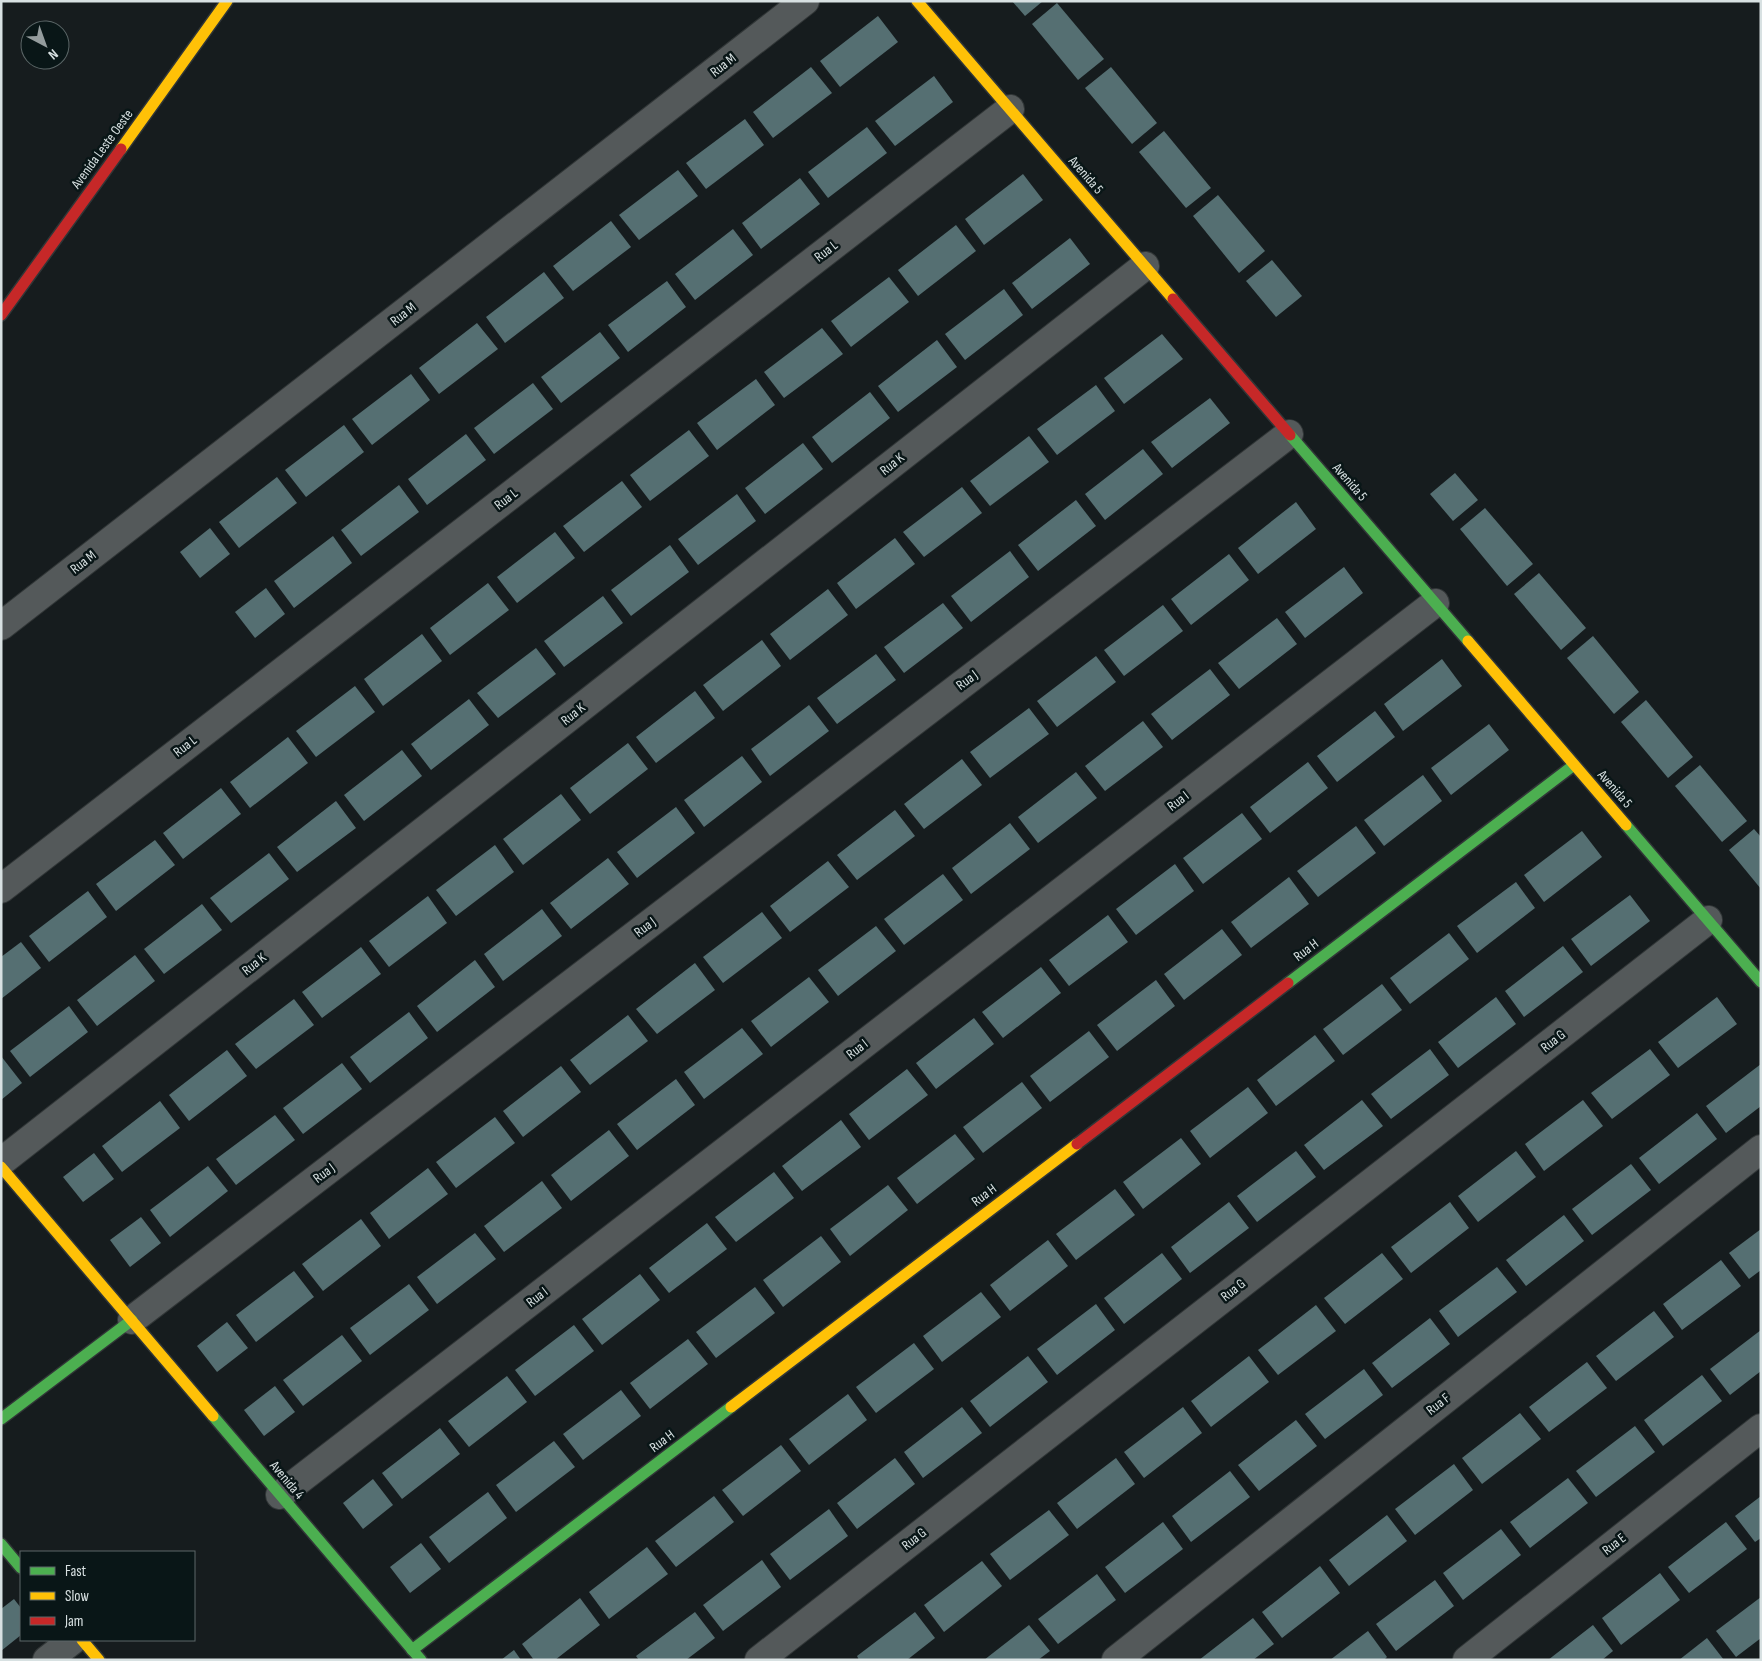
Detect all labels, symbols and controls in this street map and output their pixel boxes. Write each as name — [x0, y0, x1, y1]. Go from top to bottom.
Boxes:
north arrow — [20, 20, 70, 70]
text: N — [45, 46, 62, 63]
street label: Rua M — [707, 50, 739, 80]
street label: Avenida Leste Oeste — [67, 106, 136, 193]
street label: Avenida 5 — [1064, 152, 1107, 198]
street label: Rua L — [811, 237, 841, 265]
street label: Rua M — [387, 299, 419, 329]
street label: Rua K — [876, 449, 908, 479]
street label: Avenida 5 — [1328, 459, 1371, 505]
street label: Rua L — [491, 485, 521, 513]
street label: Rua M — [67, 547, 99, 577]
street label: Rua J — [953, 666, 981, 694]
street label: Rua K — [557, 699, 589, 729]
street label: Rua L — [170, 732, 200, 760]
street label: Avenida 5 — [1593, 766, 1636, 812]
street label: Rua I — [1164, 787, 1192, 815]
street label: Rua J — [631, 913, 659, 941]
street label: Rua H — [1290, 935, 1322, 965]
street label: Rua K — [238, 949, 270, 979]
street label: Rua G — [1537, 1026, 1569, 1056]
street label: Rua I — [843, 1035, 871, 1063]
street label: Rua J — [310, 1159, 338, 1187]
street label: Rua H — [968, 1180, 1000, 1210]
street label: Rua G — [1217, 1275, 1249, 1305]
street label: Rua I — [523, 1283, 551, 1311]
street label: Rua F — [1423, 1389, 1454, 1419]
street label: Rua H — [646, 1426, 678, 1456]
street label: Avenida 4 — [265, 1457, 308, 1503]
street label: Rua G — [898, 1524, 930, 1554]
street label: Rua E — [1599, 1529, 1630, 1559]
legend — [20, 1551, 195, 1641]
text: Fast — [65, 1562, 87, 1581]
text: Slow — [65, 1587, 89, 1606]
text: Jam — [64, 1612, 83, 1631]

